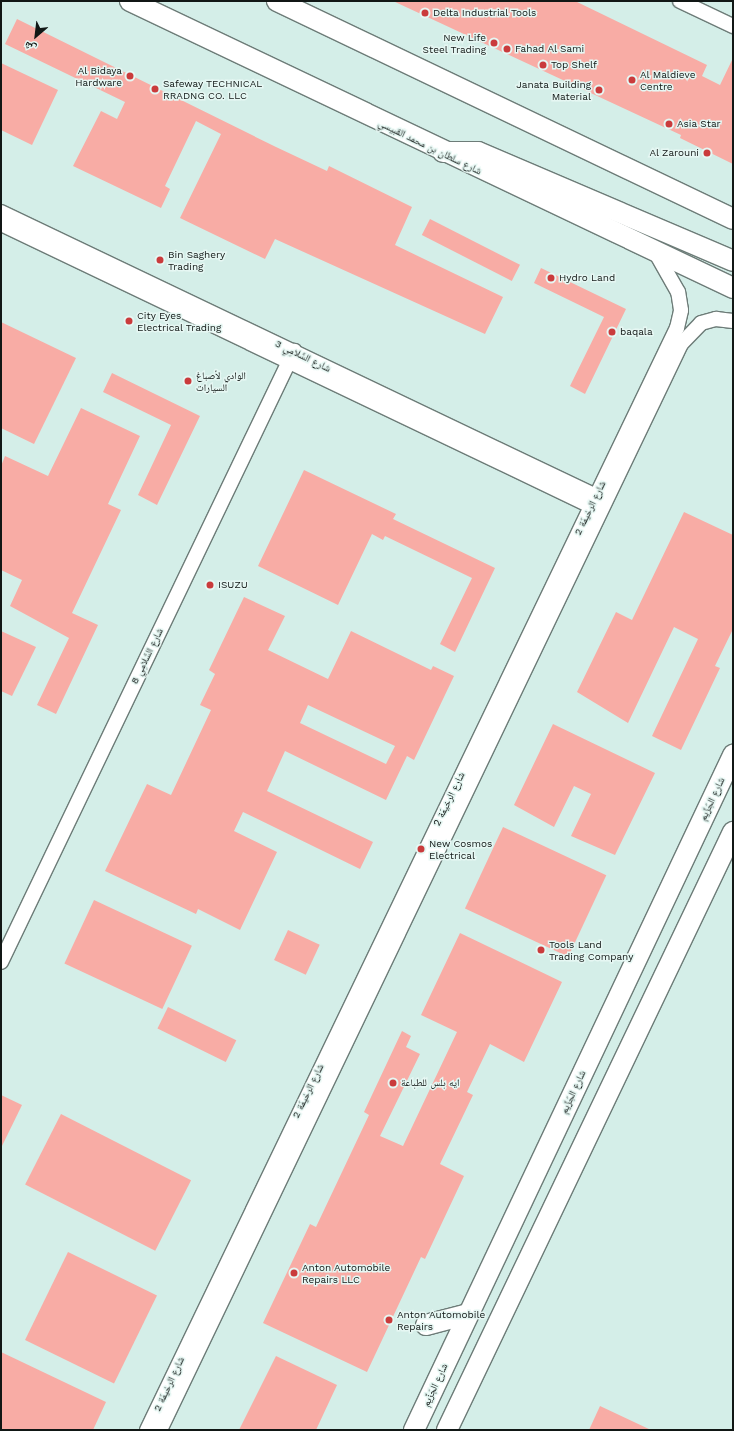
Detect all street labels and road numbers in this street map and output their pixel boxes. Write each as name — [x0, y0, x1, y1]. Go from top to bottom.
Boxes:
street label: شارع سلطان بن محمد القبيسي — [376, 117, 484, 177]
street label: شارع السَّلامِي 3 — [273, 337, 333, 375]
street label: شارع الرخيمَة 2 — [572, 479, 608, 537]
street label: شارع السَّلامِي 8 — [128, 626, 166, 686]
street label: شارع الرخيمَة 2 — [431, 770, 467, 828]
street label: شارع الجَزِّيم — [697, 775, 727, 823]
street label: شارع الرخيمَة 2 — [290, 1062, 326, 1120]
street label: شارع الجَزِّيم — [558, 1068, 588, 1116]
street label: شارع الرخيمَة 2 — [151, 1355, 187, 1413]
street label: شارع الجَزِّيم — [420, 1361, 450, 1409]

